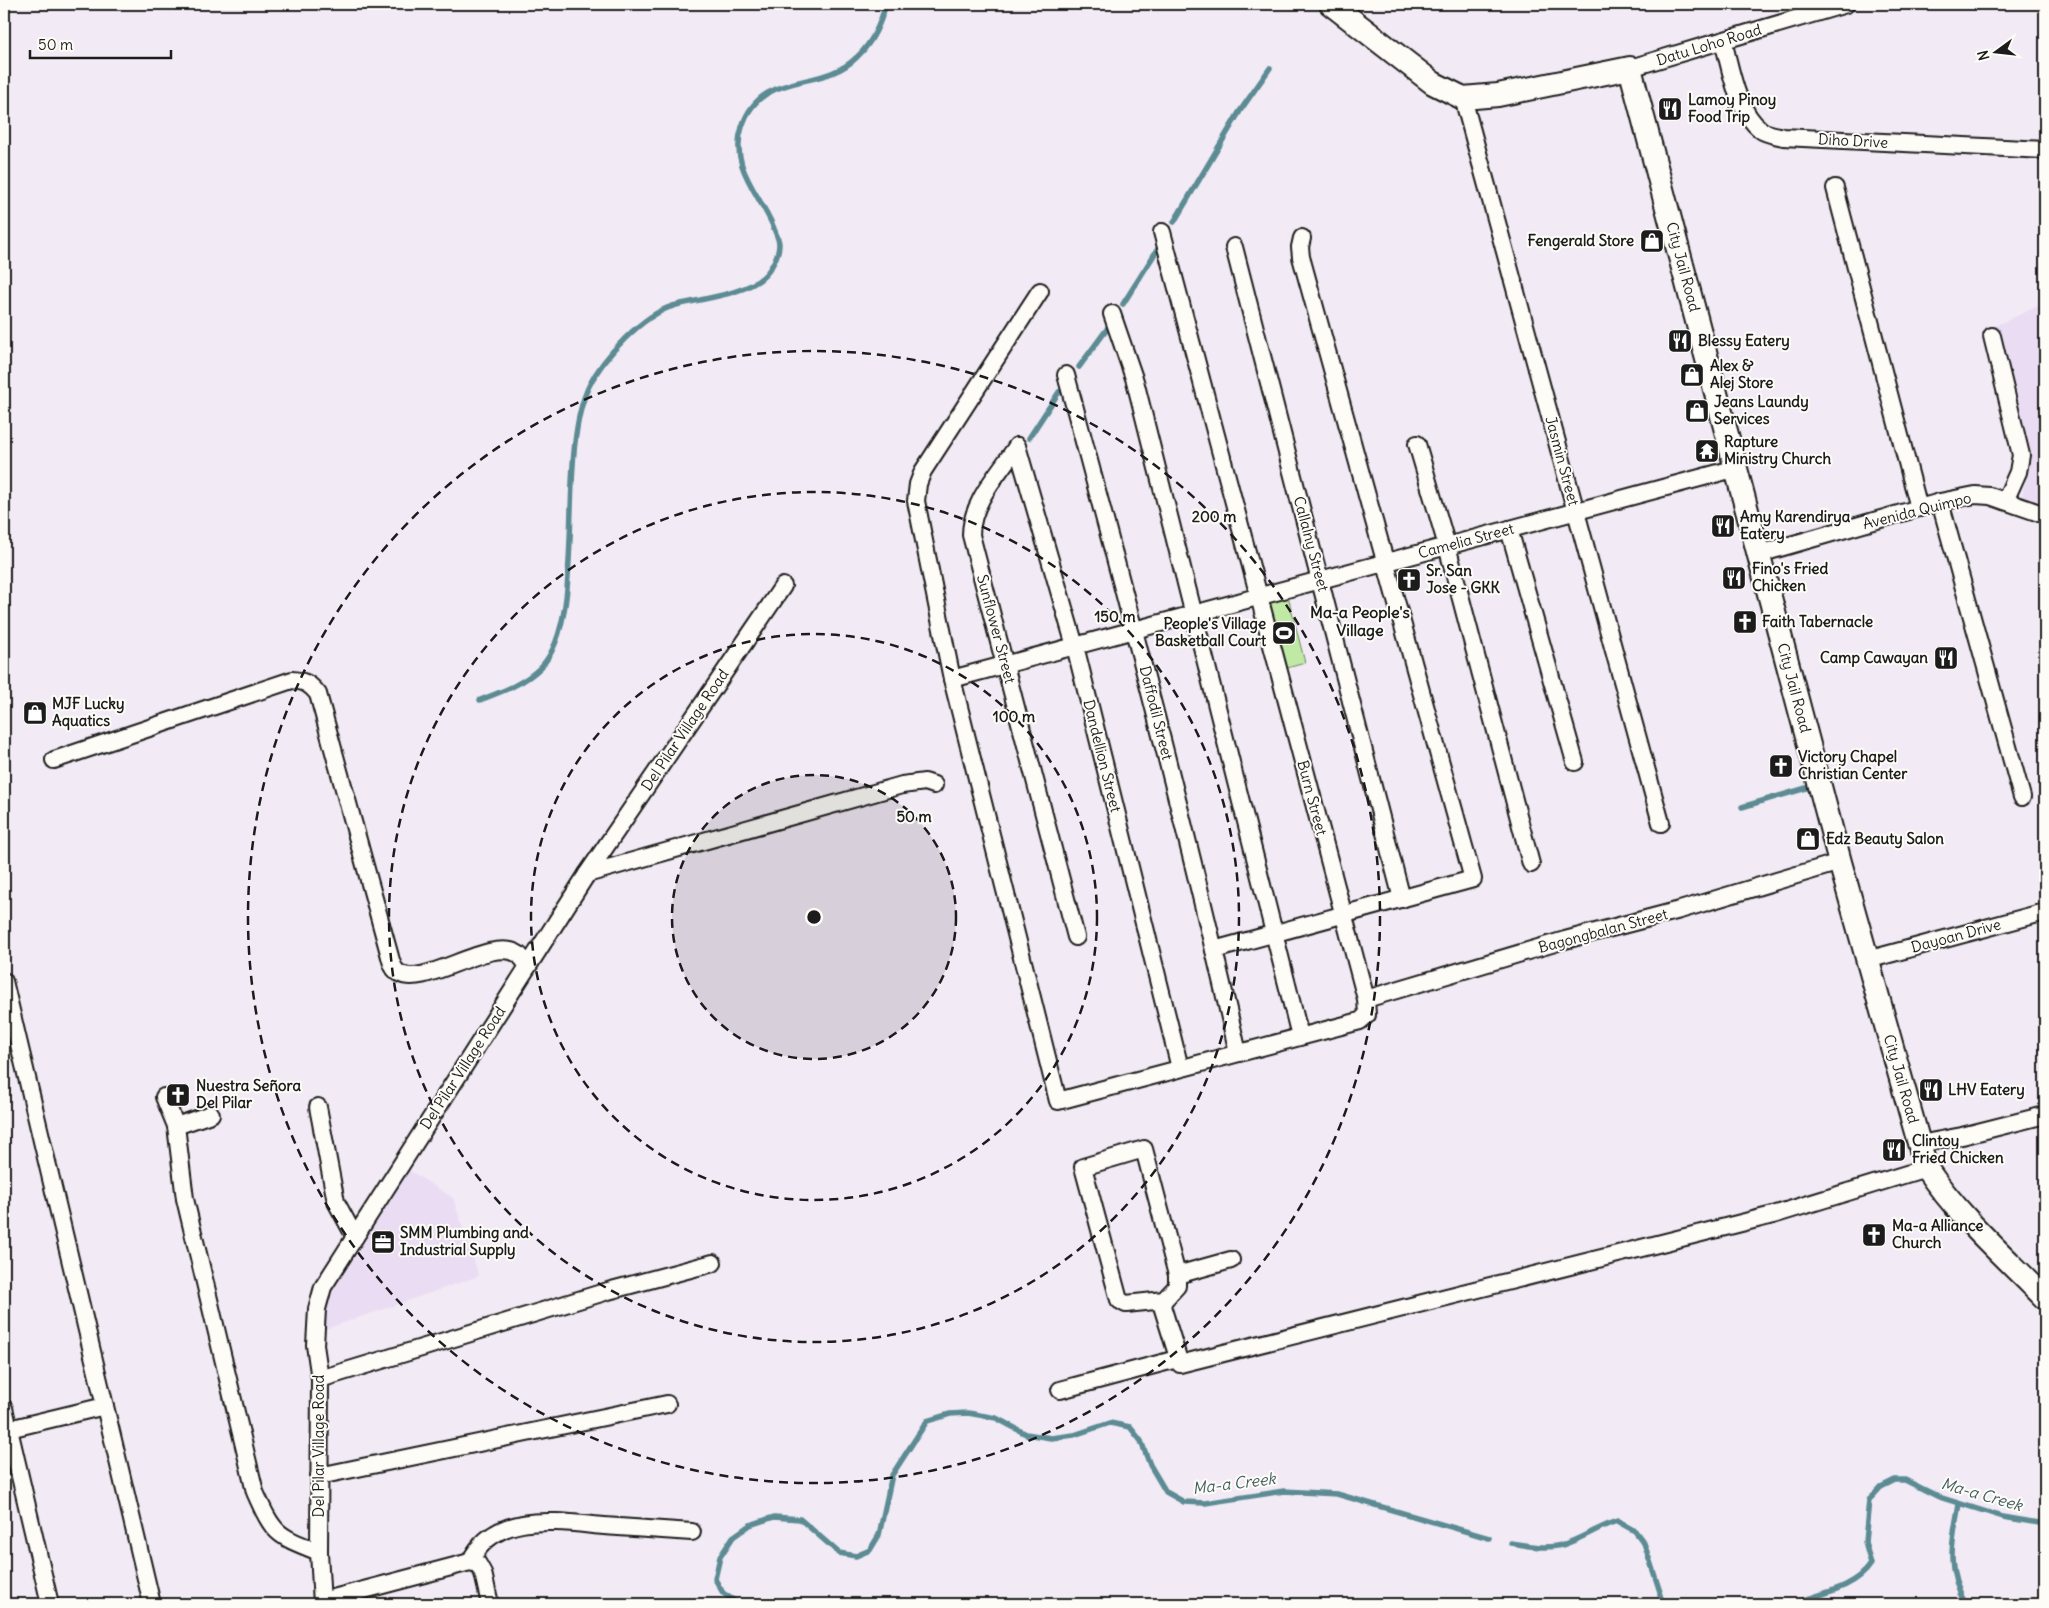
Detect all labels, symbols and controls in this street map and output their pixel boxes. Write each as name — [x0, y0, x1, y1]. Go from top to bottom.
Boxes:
street label: Datu Loho Road — [1654, 19, 1764, 70]
scale bar — [30, 28, 171, 60]
north arrow — [1972, 28, 2022, 78]
text: 50 m — [38, 35, 73, 54]
text: N — [1973, 48, 1993, 62]
place label: Lamoy Pinoy Food Trip — [1688, 90, 1776, 127]
restaurant icon: Lamoy Pinoy Food Trip — [1657, 96, 1683, 122]
street label: Diho Drive — [1818, 129, 1889, 152]
street label: City Jail Road — [1662, 220, 1705, 314]
shop icon: Fengerald Store — [1639, 228, 1665, 254]
place label: Fengerald Store — [1528, 231, 1634, 251]
restaurant icon: Blessy Eatery — [1667, 328, 1693, 354]
place label: Blessy Eatery — [1698, 331, 1790, 351]
place label: Alex & Alej Store — [1710, 356, 1773, 392]
shop icon: Alex & Alej Store — [1679, 362, 1705, 388]
place label: Jeans Laundy Services — [1714, 392, 1809, 428]
shop icon: Jeans Laundy Services — [1684, 398, 1710, 424]
street label: Jasmin Street — [1541, 414, 1584, 508]
place label: Rapture Ministry Church — [1724, 432, 1831, 469]
temple icon: Rapture Ministry Church — [1694, 438, 1720, 464]
street label: Avenida Quimpo — [1861, 488, 1973, 533]
street label: Callalny Street — [1290, 494, 1333, 594]
text: 200 m — [1192, 507, 1236, 526]
place label: Amy Karendirya Eatery — [1740, 507, 1851, 544]
restaurant icon: Amy Karendirya Eatery — [1710, 513, 1736, 539]
street label: Camelia Street — [1416, 519, 1516, 562]
place label: Fino's Fried Chicken — [1752, 559, 1828, 595]
place label: Sr. San Jose - GKK — [1426, 561, 1501, 597]
restaurant icon: Fino's Fried Chicken — [1721, 565, 1747, 591]
church icon: Sr. San Jose - GKK — [1396, 567, 1422, 593]
street label: Sunflower Street — [973, 572, 1020, 685]
district label: Ma-a People's Village — [1310, 602, 1410, 641]
text: 150 m — [1094, 607, 1136, 626]
church icon: Faith Tabernacle — [1732, 609, 1758, 635]
place label: Faith Tabernacle — [1762, 612, 1873, 631]
place label: People's Village Basketball Court — [1155, 614, 1267, 650]
sports icon: People's Village Basketball Court — [1271, 620, 1297, 646]
street label: City Jail Road — [1773, 641, 1816, 735]
restaurant icon: Camp Cawayan — [1933, 645, 1959, 671]
place label: Camp Cawayan — [1820, 648, 1928, 668]
street label: Daffodil Street — [1136, 664, 1177, 762]
street label: Del Pilar Village Road — [637, 665, 732, 794]
place label: MJF Lucky Aquatics — [52, 694, 124, 731]
street label: Dandellion Street — [1079, 698, 1126, 814]
shop icon: MJF Lucky Aquatics — [22, 700, 48, 726]
text: 100 m — [993, 707, 1035, 726]
place label: Victory Chapel Christian Center — [1798, 747, 1908, 783]
church icon: Victory Chapel Christian Center — [1768, 753, 1794, 779]
street label: Burn Street — [1293, 758, 1332, 838]
text: 50 m — [896, 807, 932, 826]
shop icon: Edz Beauty Salon — [1795, 826, 1821, 852]
place label: Edz Beauty Salon — [1826, 829, 1944, 849]
street label: Bagongbalan Street — [1536, 904, 1670, 957]
centre of rings — [805, 908, 823, 926]
street label: Dayoan Drive — [1909, 914, 2003, 957]
street label: Del Pilar Village Road — [416, 1003, 510, 1133]
street label: City Jail Road — [1880, 1032, 1923, 1126]
place label: Nuestra Señora Del Pilar — [196, 1076, 301, 1112]
restaurant icon: LHV Eatery — [1918, 1077, 1944, 1103]
place label: LHV Eatery — [1948, 1080, 2025, 1100]
church icon: Nuestra Señora Del Pilar — [165, 1082, 191, 1108]
place label: Clintoy Fried Chicken — [1912, 1131, 2004, 1167]
restaurant icon: Clintoy Fried Chicken — [1881, 1137, 1907, 1163]
place label: Ma-a Alliance Church — [1892, 1216, 1983, 1252]
church icon: Ma-a Alliance Church — [1861, 1222, 1887, 1248]
place label: SMM Plumbing and Industrial Supply — [400, 1223, 529, 1260]
office icon: SMM Plumbing and Industrial Supply — [370, 1229, 396, 1255]
street label: Del Pilar Village Road — [309, 1374, 328, 1517]
water label: Ma-a Creek — [1191, 1468, 1278, 1498]
water label: Ma-a Creek — [1939, 1473, 2027, 1516]

